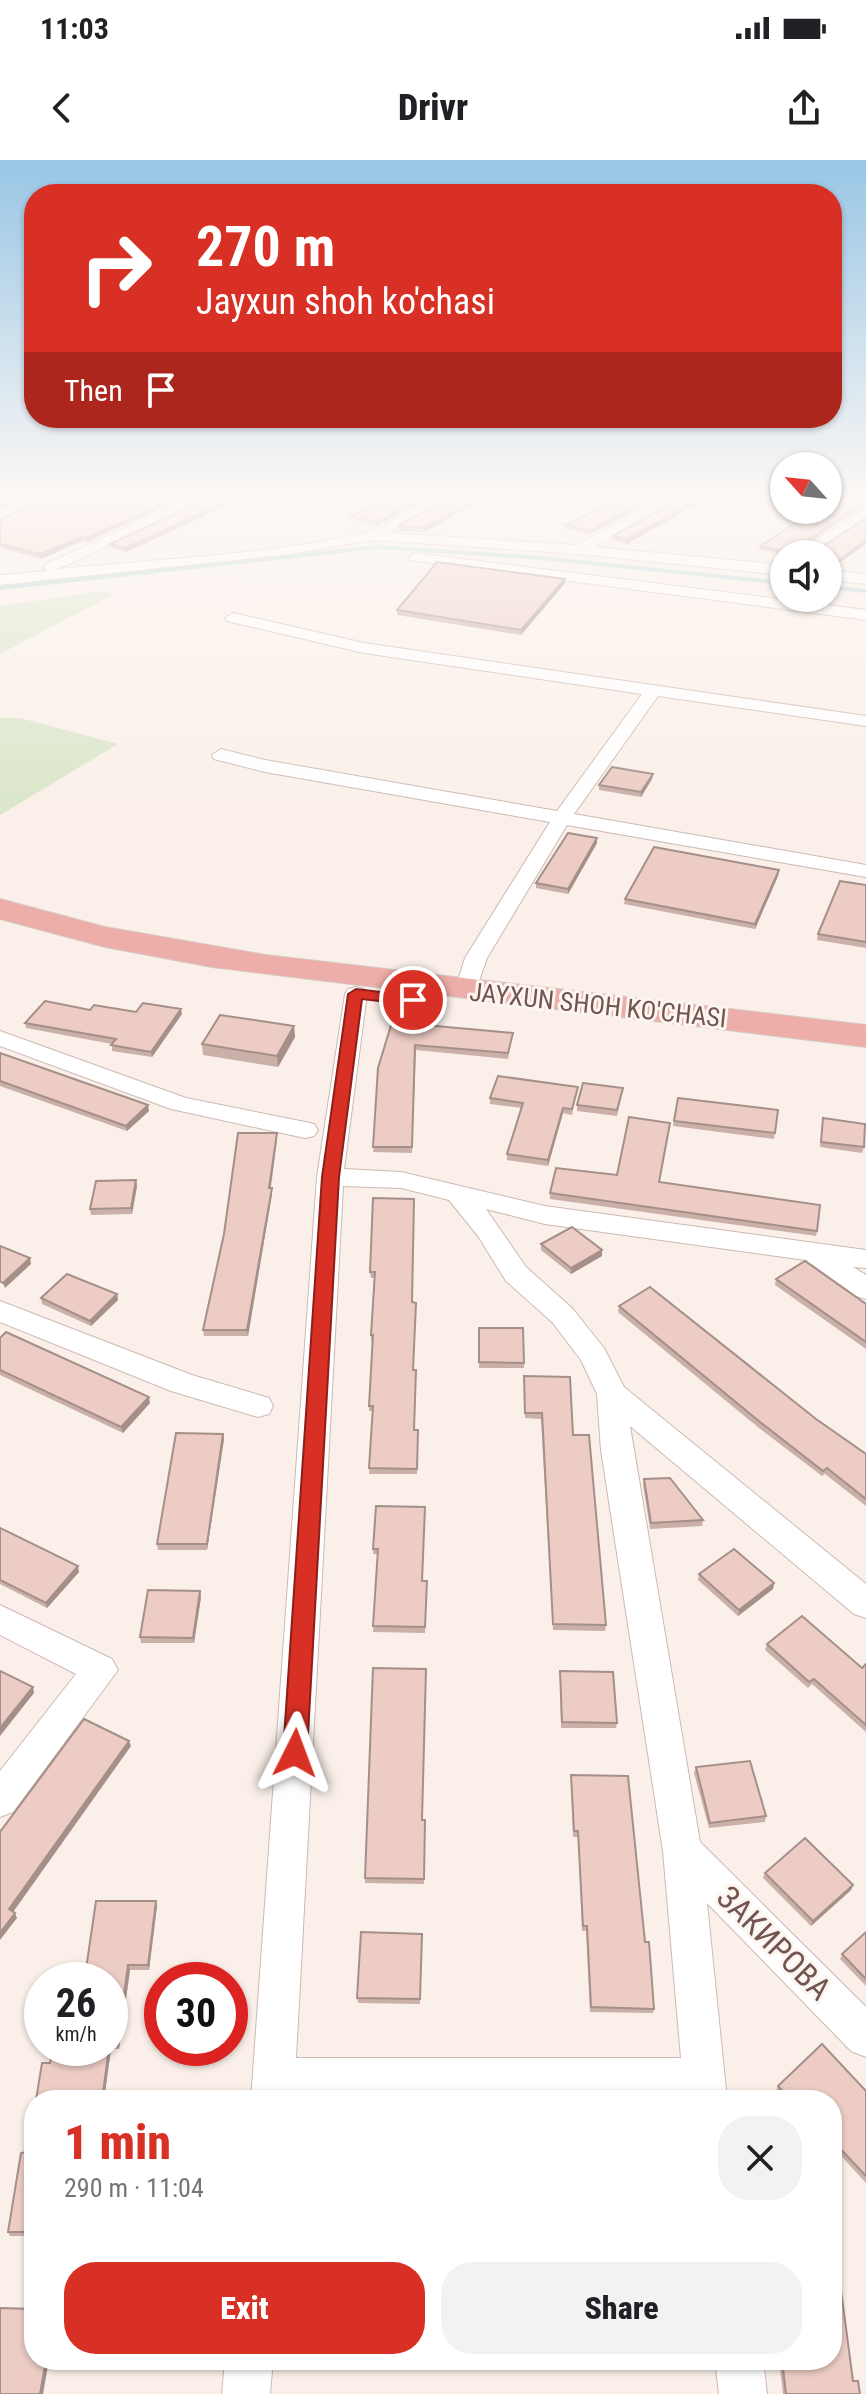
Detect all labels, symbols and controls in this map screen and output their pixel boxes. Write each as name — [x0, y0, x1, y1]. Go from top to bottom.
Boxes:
text: 11:03 — [40, 11, 109, 46]
icon: back — [40, 86, 84, 130]
icon: share — [782, 86, 826, 130]
text: Drivr — [398, 87, 468, 129]
text: 270 m — [196, 214, 335, 280]
icon: right — [64, 216, 168, 320]
text: Jayxun shoh ko'chasi — [196, 281, 495, 323]
icon: arrive — [139, 368, 183, 412]
text: Then — [64, 373, 123, 408]
north arrow — [770, 452, 842, 524]
map controls — [770, 452, 842, 612]
button: sound — [770, 540, 842, 612]
pin — [379, 966, 447, 1034]
street label: JAYXUN SHOH KO'CHASI — [468, 977, 728, 1033]
icon: arrive — [391, 978, 435, 1022]
position arrow — [253, 1711, 337, 1795]
street label: ЗАКИРОВА — [709, 1878, 839, 2008]
speed limit sign: 30 — [144, 1962, 248, 2066]
text: 26 — [56, 1980, 96, 2027]
text: km/h — [55, 2022, 97, 2046]
text: 1 min — [64, 2114, 171, 2171]
button: close — [718, 2116, 802, 2200]
text: 290 m · 11:04 — [64, 2173, 204, 2203]
button: Exit — [64, 2262, 425, 2354]
button: Share — [441, 2262, 802, 2354]

